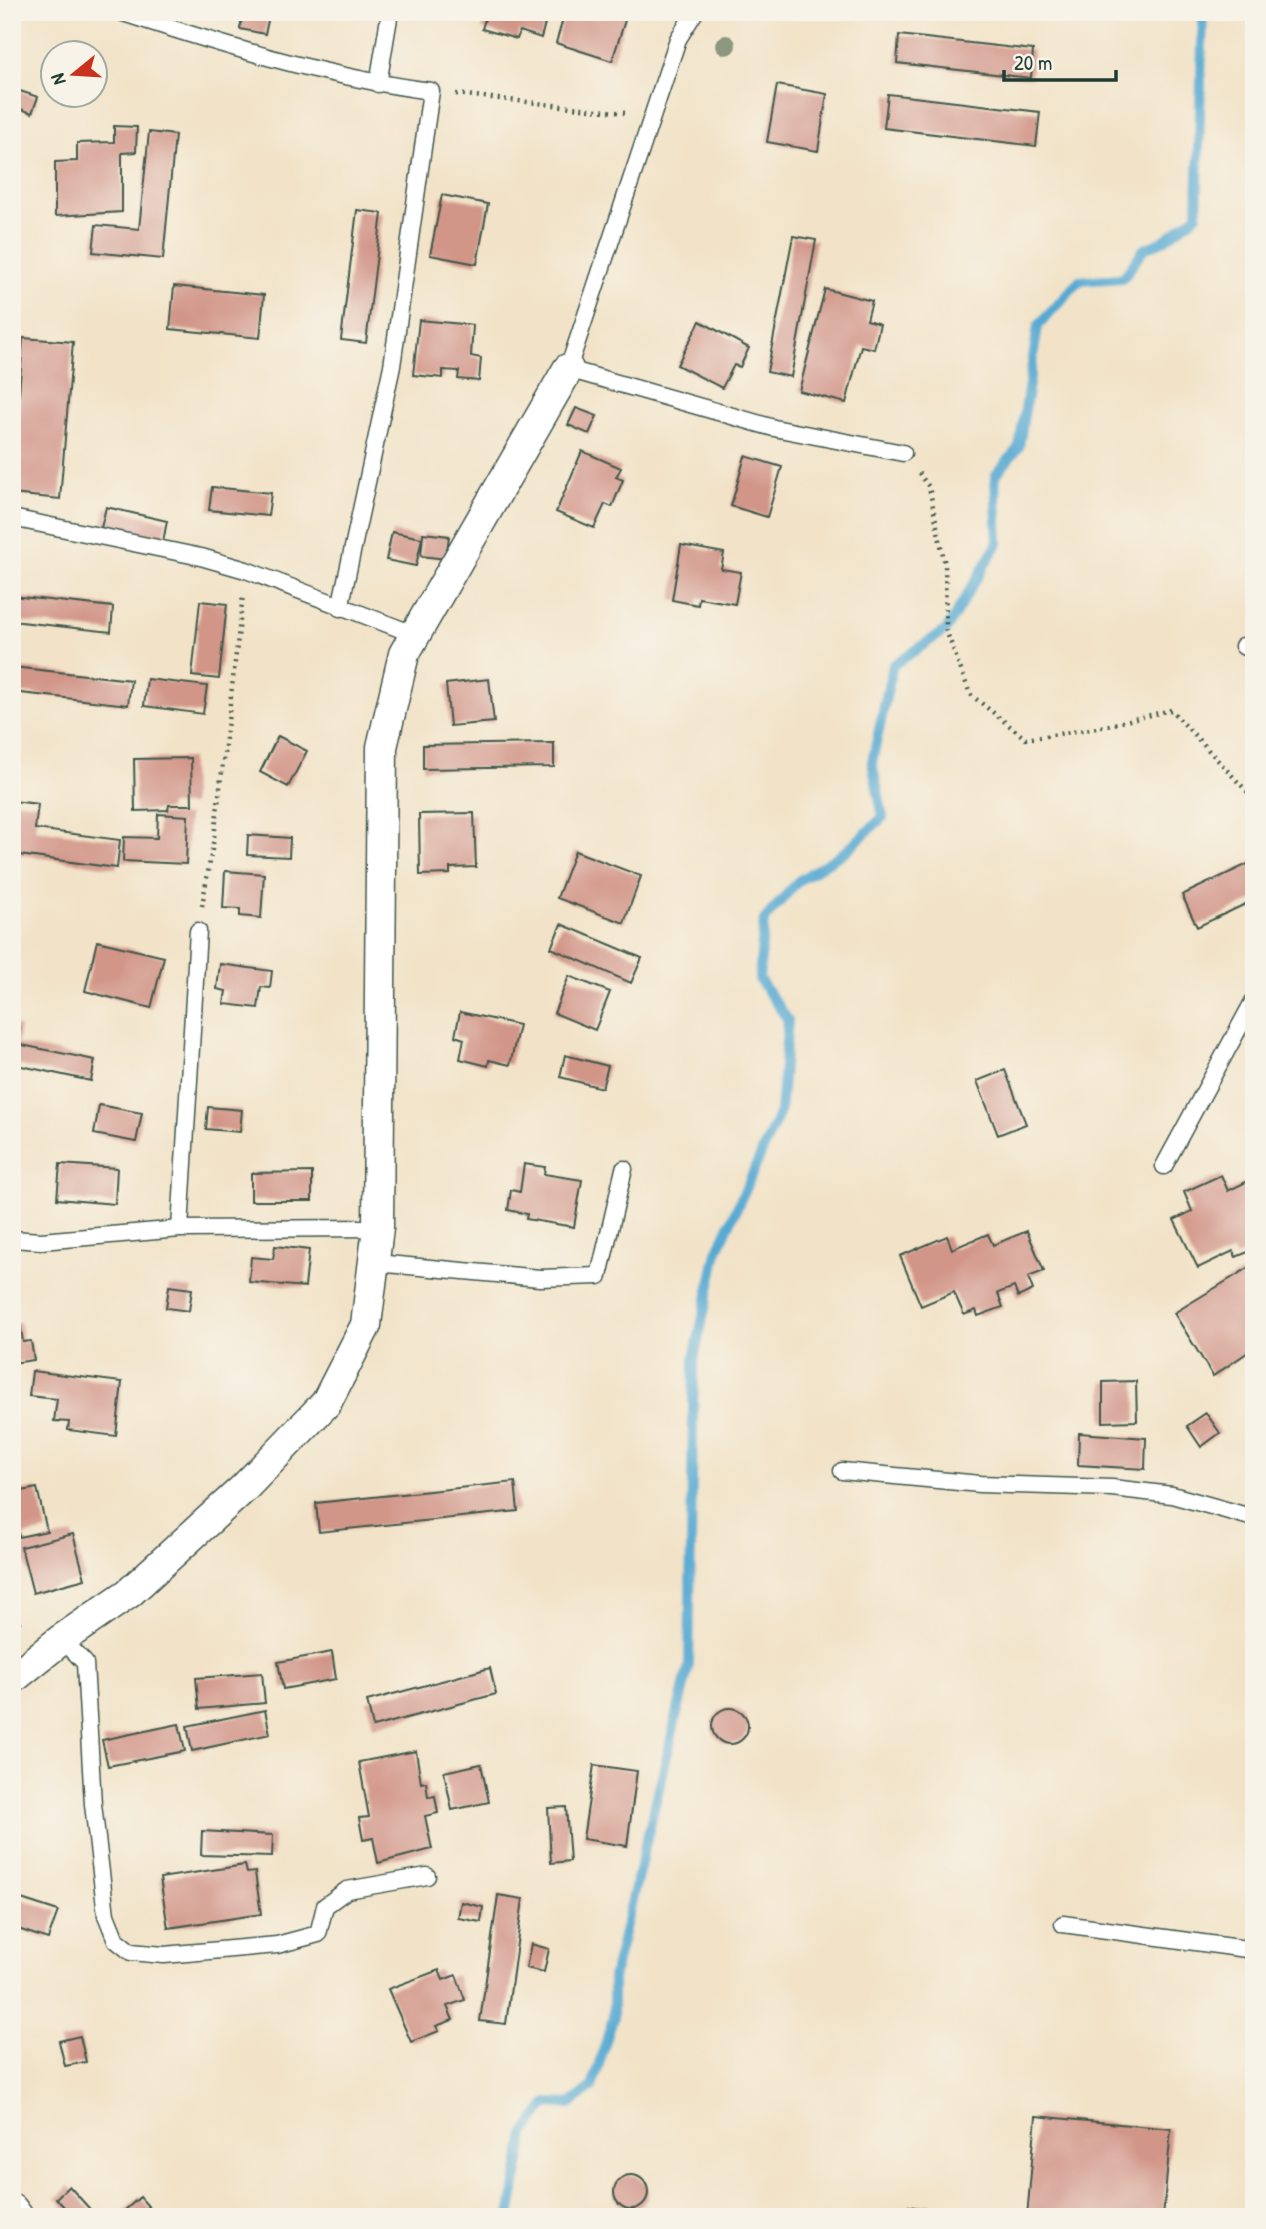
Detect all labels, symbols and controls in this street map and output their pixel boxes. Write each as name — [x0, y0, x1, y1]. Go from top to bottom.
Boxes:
north arrow — [38, 38, 108, 108]
scale bar — [1004, 38, 1116, 82]
text: 20 m — [1014, 48, 1052, 77]
text: N — [44, 70, 72, 88]

